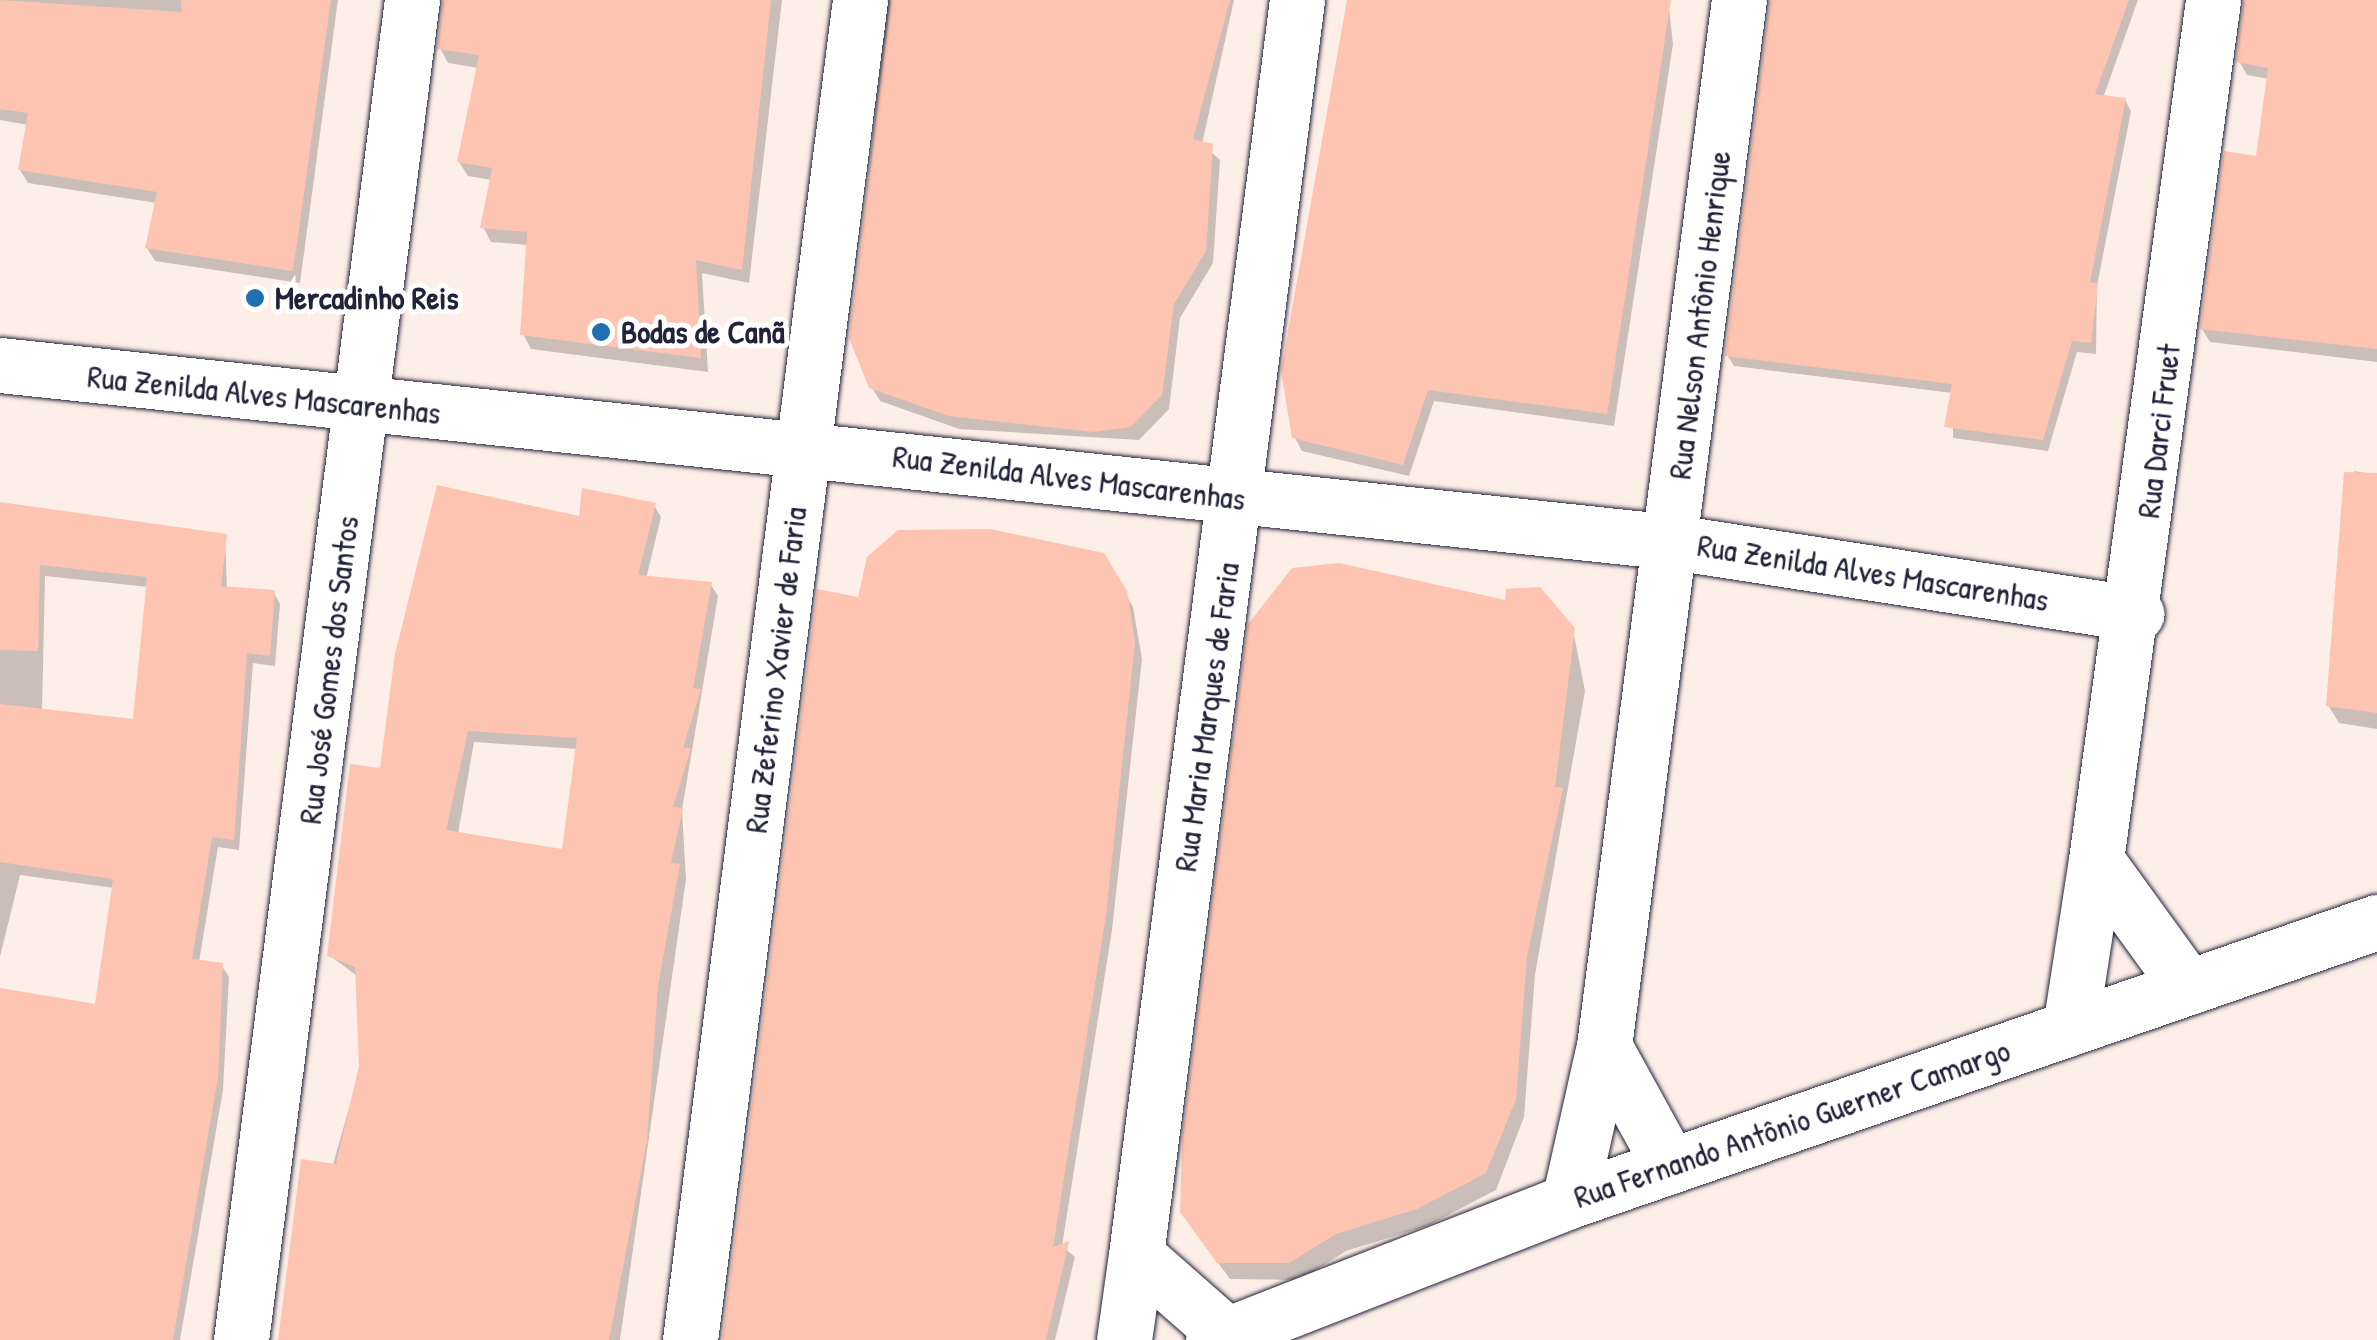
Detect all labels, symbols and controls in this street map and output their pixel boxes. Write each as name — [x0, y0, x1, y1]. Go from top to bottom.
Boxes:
street label: Rua Nelson Antônio Henrique — [1661, 149, 1739, 481]
place label: Mercadinho Reis — [275, 279, 459, 317]
marker: Mercadinho Reis — [244, 287, 266, 309]
place label: Bodas de Canã — [621, 313, 784, 351]
marker: Bodas de Canã — [590, 321, 612, 343]
street label: Rua Darci Fruet — [2129, 342, 2189, 520]
street label: Rua Zenilda Alves Mascarenhas — [86, 357, 442, 433]
street label: Rua Zenilda Alves Mascarenhas — [891, 437, 1247, 519]
street label: Rua Zeferino Xavier de Faria — [737, 505, 815, 835]
street label: Rua José Gomes dos Santos — [291, 514, 367, 826]
street label: Rua Zenilda Alves Mascarenhas — [1695, 526, 2051, 620]
street label: Rua Maria Marques de Faria — [1166, 560, 1248, 874]
street label: Rua Fernando Antônio Guerner Camargo — [1569, 1031, 2015, 1217]

